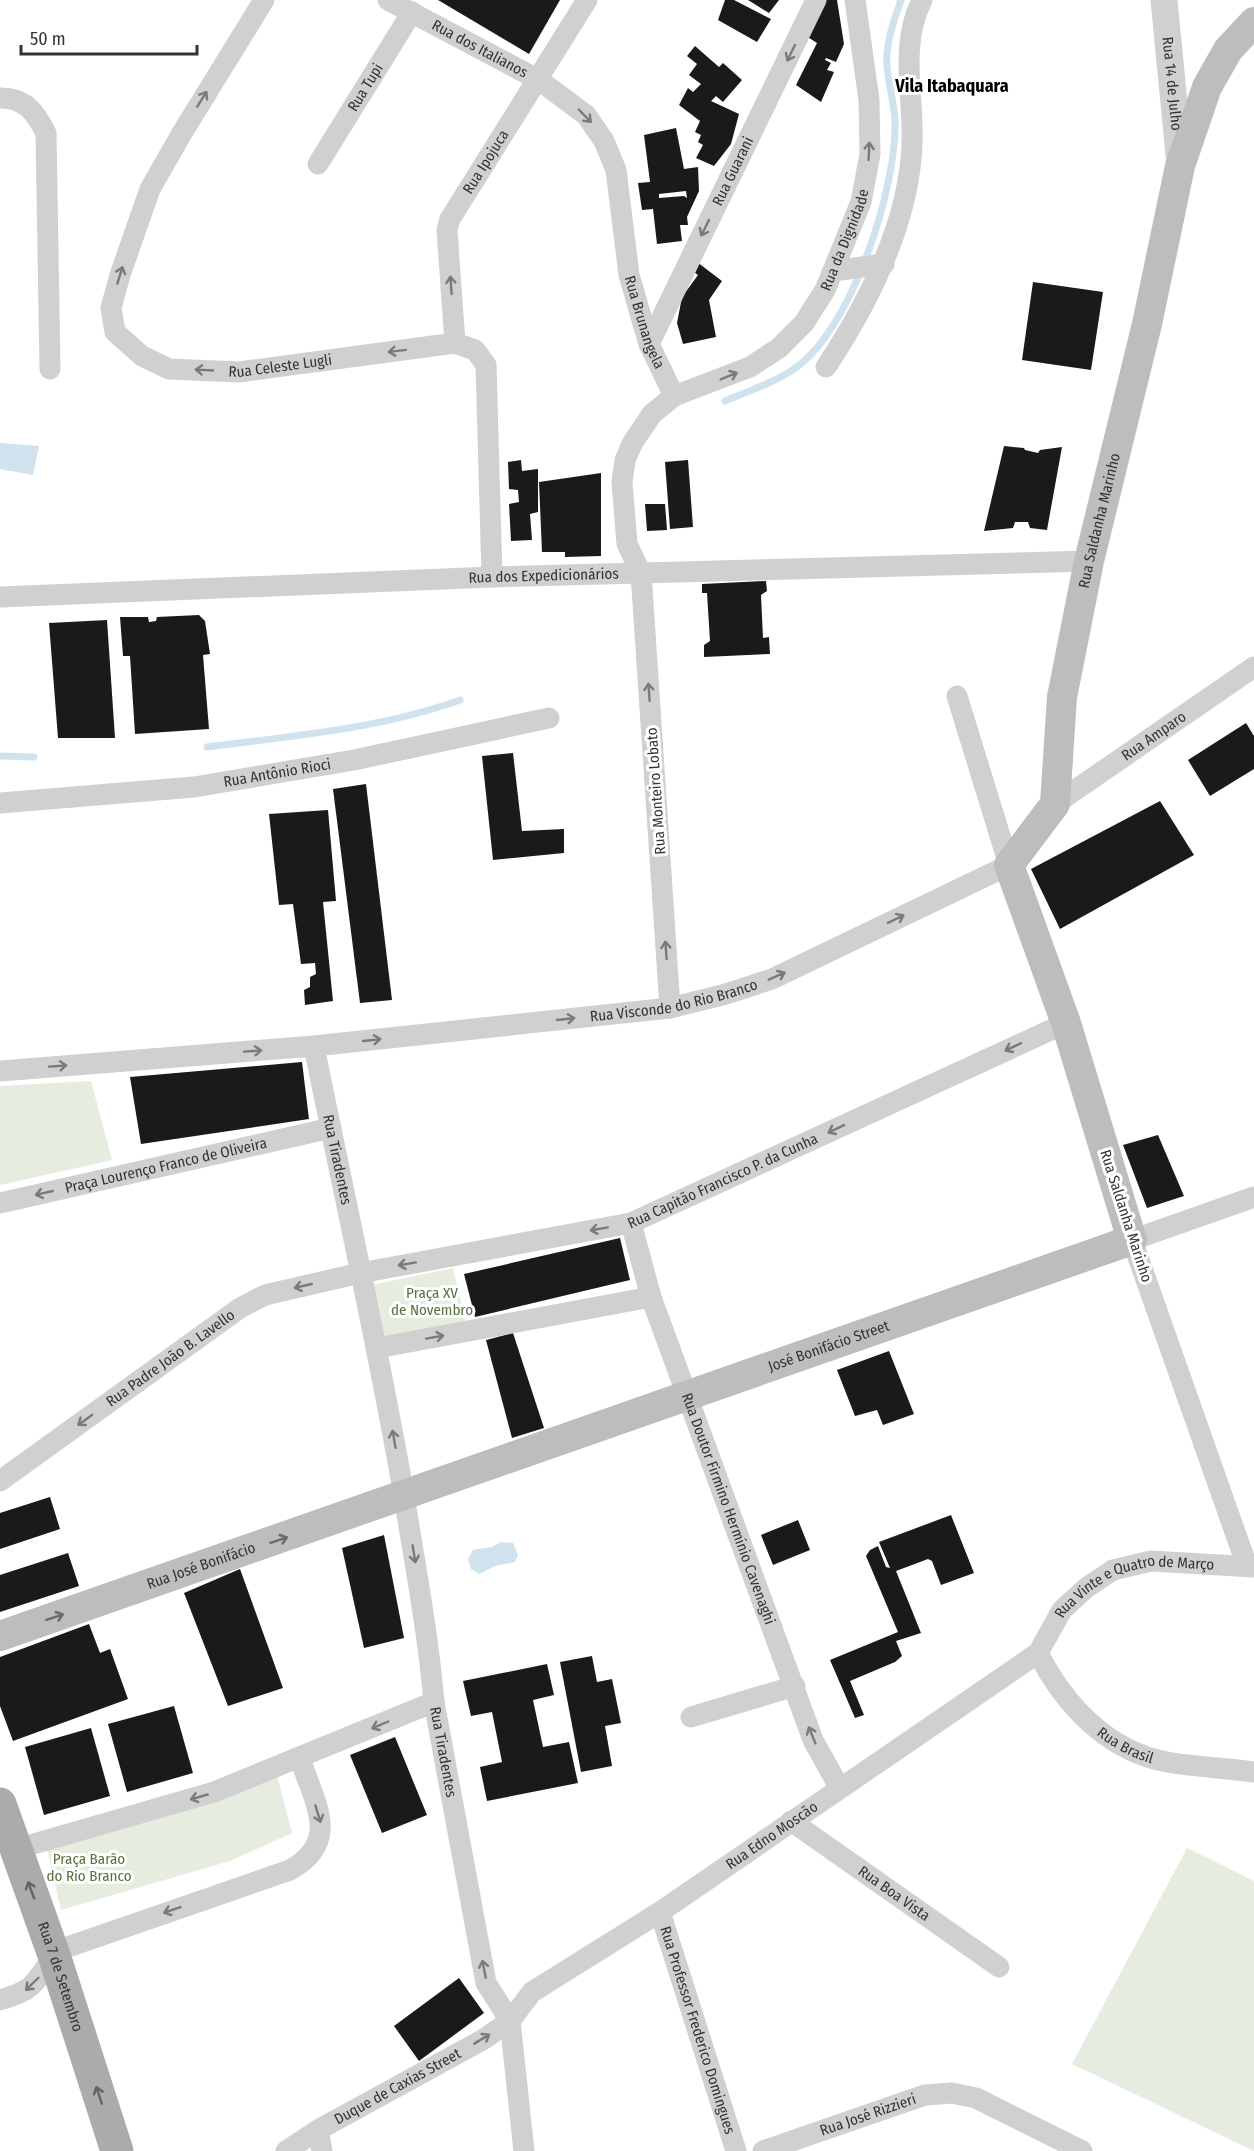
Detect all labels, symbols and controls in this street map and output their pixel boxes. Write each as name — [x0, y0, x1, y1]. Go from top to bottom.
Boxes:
street label: Rua dos Italianos — [429, 16, 531, 81]
scale bar — [21, 18, 196, 56]
text: 50 m — [30, 28, 66, 50]
street label: Rua 14 de Julho — [1159, 36, 1186, 132]
one-way arrow — [784, 43, 796, 61]
street label: Rua Tupi — [344, 60, 387, 115]
district label: Vila Itabaquara — [894, 75, 1009, 97]
one-way arrow — [197, 91, 209, 108]
one-way arrow — [577, 109, 592, 124]
street label: Rua Ipojuca — [459, 127, 512, 197]
street label: Rua Guarani — [708, 134, 757, 209]
one-way arrow — [864, 141, 875, 161]
street label: Rua da Dignidade — [817, 188, 872, 293]
one-way arrow — [699, 218, 711, 236]
one-way arrow — [115, 266, 126, 285]
street label: Rua Brunangela — [621, 274, 669, 372]
one-way arrow — [446, 276, 457, 296]
one-way arrow — [388, 346, 408, 357]
street label: Rua Celeste Lugli — [228, 351, 333, 381]
one-way arrow — [194, 365, 214, 376]
one-way arrow — [719, 370, 738, 381]
street label: Rua Saldanha Marinho — [1075, 451, 1124, 590]
street label: Rua dos Expedicionários — [468, 565, 619, 587]
one-way arrow — [643, 683, 654, 703]
street label: Rua Amparo — [1118, 707, 1190, 764]
street label: Rua Monteiro Lobato — [643, 727, 669, 855]
street label: Rua Antônio Rioci — [222, 755, 332, 791]
one-way arrow — [887, 913, 905, 925]
one-way arrow — [660, 940, 671, 960]
one-way arrow — [767, 970, 785, 982]
street label: Rua Visconde do Rio Branco — [589, 975, 760, 1025]
one-way arrow — [556, 1013, 576, 1024]
one-way arrow — [362, 1034, 382, 1045]
one-way arrow — [1004, 1042, 1022, 1053]
one-way arrow — [242, 1045, 262, 1056]
one-way arrow — [48, 1060, 68, 1071]
street label: Rua Tiradentes — [319, 1113, 356, 1206]
one-way arrow — [827, 1123, 845, 1135]
street label: Rua Capitão Francisco P. da Cunha — [625, 1129, 821, 1232]
street label: Praça Lourenço Franco de Oliveira — [63, 1134, 268, 1197]
street label: Rua Saldanha Marinho — [1096, 1147, 1156, 1285]
one-way arrow — [35, 1188, 54, 1199]
one-way arrow — [590, 1224, 609, 1235]
one-way arrow — [398, 1259, 417, 1270]
one-way arrow — [294, 1281, 313, 1293]
park label: Praça XV de Novembro — [391, 1284, 473, 1319]
street label: Rua Padre João B. Lavello — [103, 1306, 238, 1411]
street label: José Bonifácio Street — [766, 1317, 892, 1376]
one-way arrow — [424, 1331, 444, 1342]
street label: Rua Doutor Firmino Hermínio Cavenaghi — [678, 1390, 779, 1627]
one-way arrow — [78, 1414, 94, 1426]
one-way arrow — [388, 1430, 399, 1449]
one-way arrow — [269, 1533, 288, 1544]
street label: Rua José Bonifácio — [144, 1538, 258, 1593]
one-way arrow — [408, 1544, 419, 1564]
street label: Rua Vinte e Quatro de Março — [1051, 1551, 1215, 1621]
one-way arrow — [45, 1611, 64, 1622]
street label: Rua Tiradentes — [426, 1705, 460, 1799]
one-way arrow — [371, 1720, 390, 1731]
street label: Rua Brasil — [1094, 1723, 1156, 1767]
one-way arrow — [806, 1727, 817, 1745]
one-way arrow — [190, 1791, 209, 1803]
street label: Rua Edno Moscão — [722, 1798, 821, 1873]
one-way arrow — [313, 1804, 324, 1823]
park label: Praça Barão do Rio Branco — [46, 1850, 132, 1885]
street label: Rua Boa Vista — [855, 1862, 934, 1925]
one-way arrow — [24, 1882, 35, 1900]
one-way arrow — [163, 1906, 182, 1917]
street label: Rua 7 de Setembro — [34, 1919, 87, 2034]
street label: Rua Professor Frederico Domingues — [656, 1924, 739, 2136]
one-way arrow — [478, 1960, 489, 1980]
one-way arrow — [24, 1977, 39, 1991]
one-way arrow — [473, 2033, 490, 2045]
street label: Duque de Caxias Street — [331, 2044, 464, 2128]
one-way arrow — [93, 2086, 104, 2105]
street label: Rua José Rizzieri — [818, 2090, 918, 2140]

